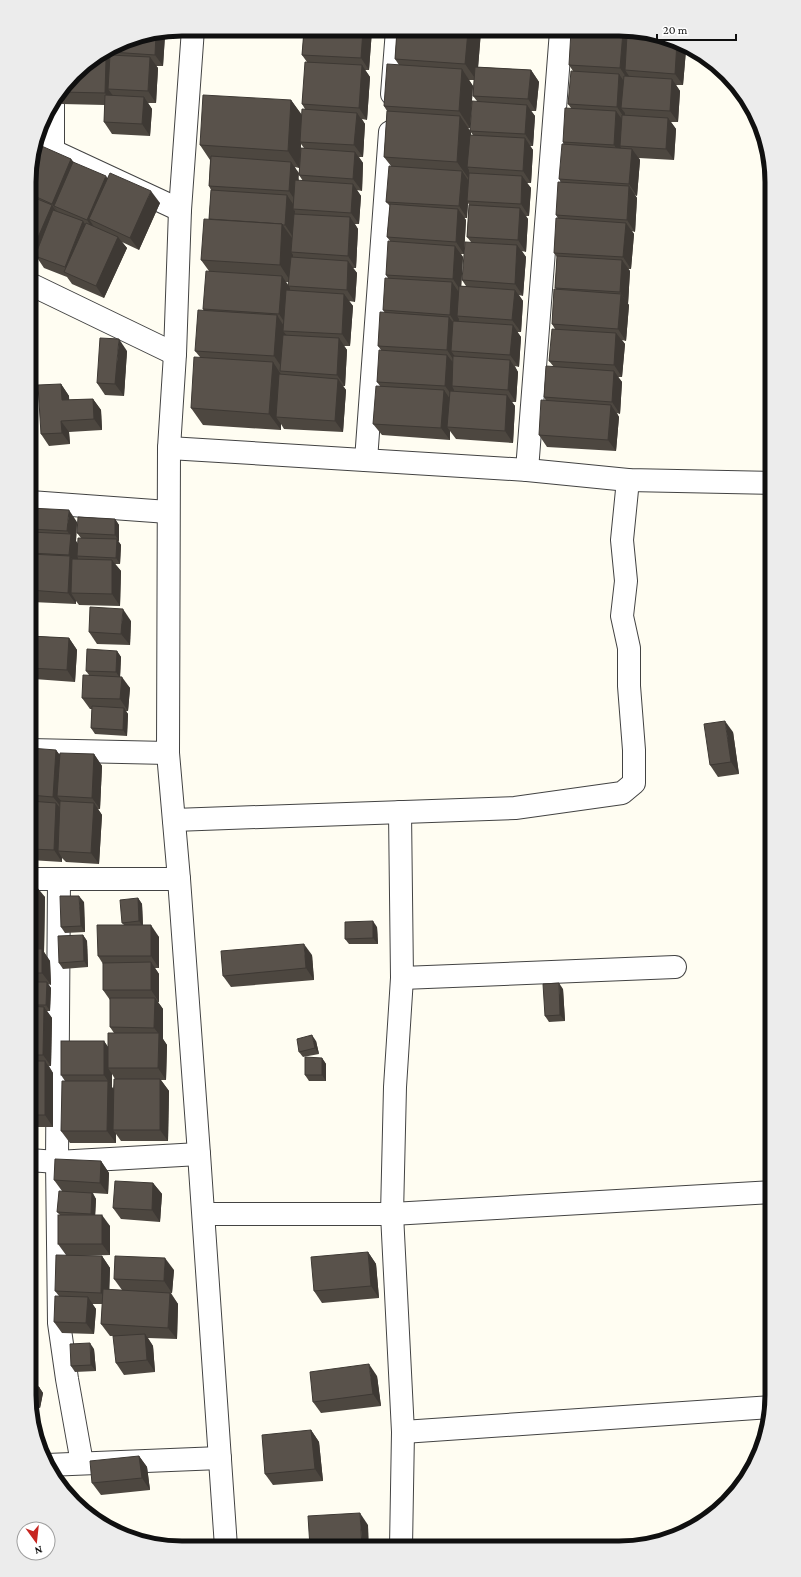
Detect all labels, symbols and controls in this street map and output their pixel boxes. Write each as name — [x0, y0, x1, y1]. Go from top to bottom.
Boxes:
scale bar — [657, 16, 736, 42]
text: 20 m — [663, 23, 688, 37]
north arrow — [16, 1521, 56, 1561]
text: N — [33, 1544, 44, 1558]

